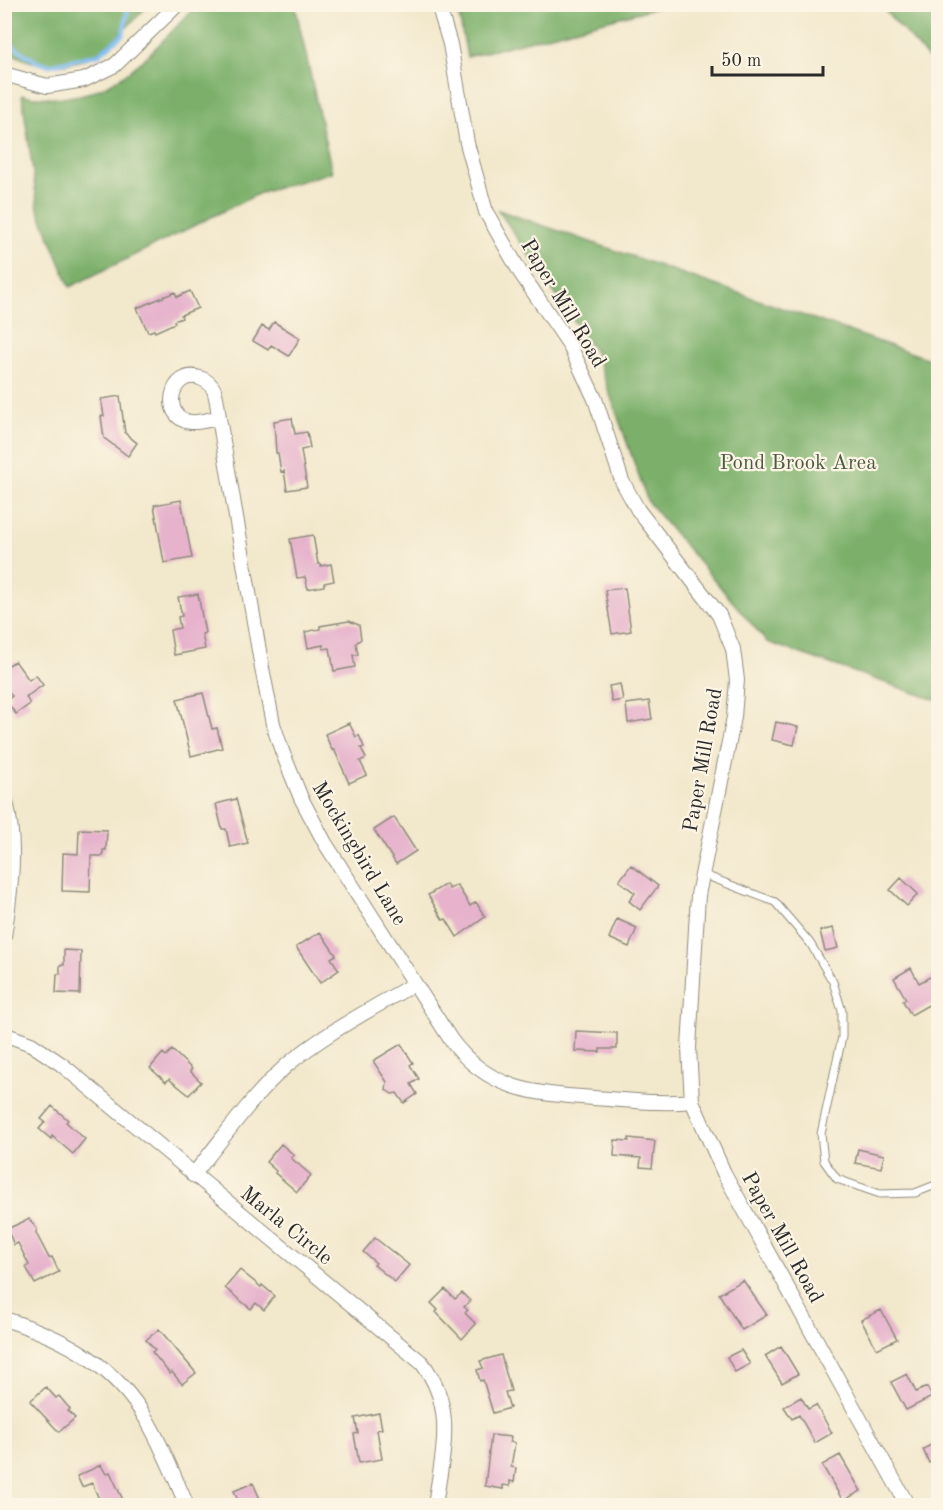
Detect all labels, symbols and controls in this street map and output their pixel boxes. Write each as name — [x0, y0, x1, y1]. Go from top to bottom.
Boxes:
scale bar — [712, 39, 823, 77]
text: 50 m — [721, 52, 761, 70]
street label: Paper Mill Road — [516, 236, 609, 372]
park label: Pond Brook Area — [719, 453, 877, 474]
street label: Paper Mill Road — [680, 686, 727, 834]
street label: Mockingbird Lane — [308, 778, 410, 929]
street label: Paper Mill Road — [737, 1169, 826, 1307]
street label: Marla Circle — [236, 1183, 336, 1269]

